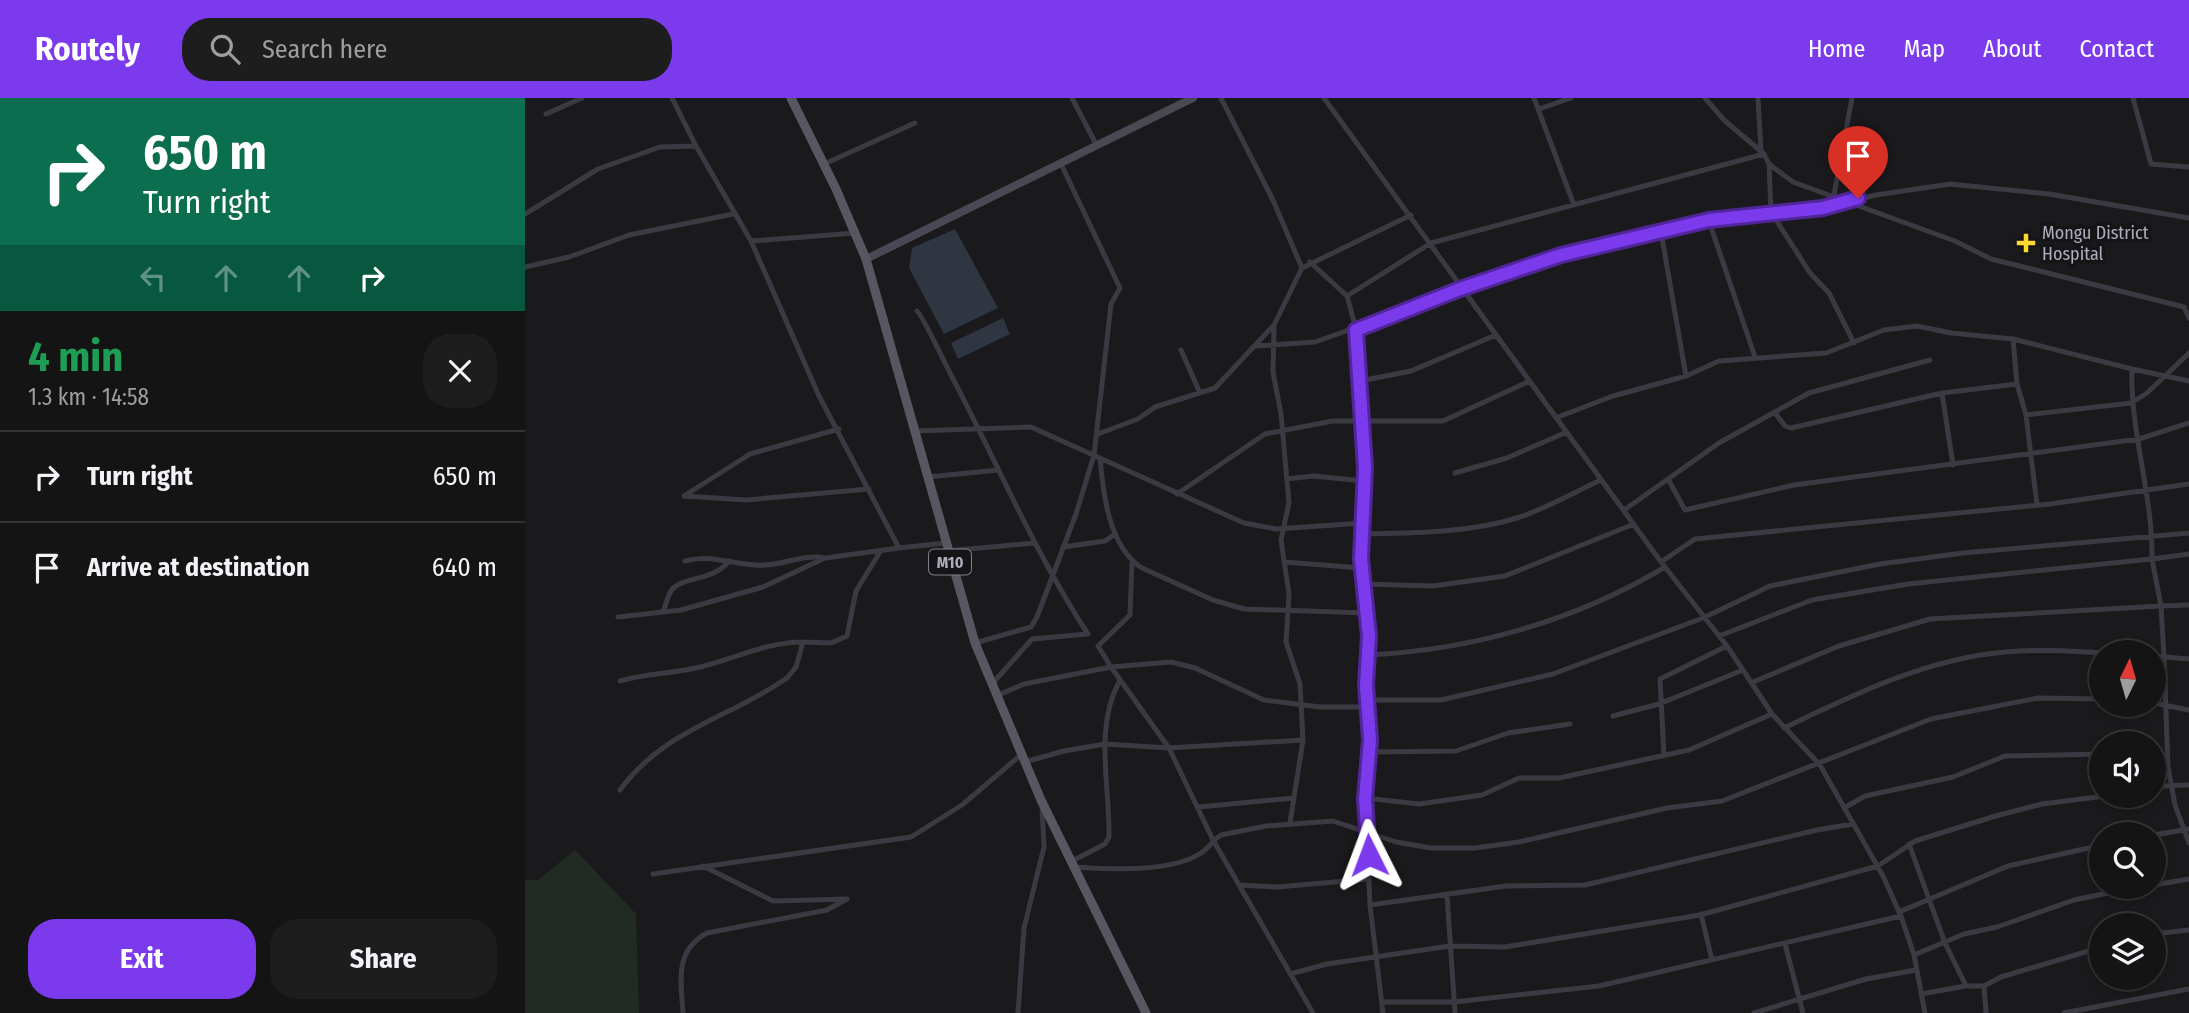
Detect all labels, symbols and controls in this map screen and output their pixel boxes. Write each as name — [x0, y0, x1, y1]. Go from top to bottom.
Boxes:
search box — [182, 18, 672, 81]
text: Routely — [35, 29, 140, 69]
icon: search — [206, 30, 244, 68]
text: Search here — [262, 34, 387, 65]
text: Home — [1808, 35, 1865, 63]
text: Map — [1903, 35, 1945, 63]
text: About — [1983, 35, 2041, 63]
text: Contact — [2079, 35, 2154, 63]
text: 650 m — [143, 123, 267, 182]
icon: right — [28, 126, 119, 217]
pin — [1828, 126, 1888, 198]
icon: arrive — [1839, 137, 1877, 175]
text: Turn right — [143, 183, 270, 221]
place label: Mongu District Hospital — [2042, 222, 2149, 265]
marker: Mongu District Hospital — [2016, 233, 2036, 253]
icon: left — [134, 259, 172, 297]
icon: ahead — [207, 259, 245, 297]
icon: ahead — [280, 259, 318, 297]
icon: right — [353, 259, 391, 297]
text: 4 min — [28, 332, 123, 382]
button: close — [423, 334, 497, 408]
text: 1.3 km · 14:58 — [28, 383, 149, 411]
icon: right — [28, 458, 66, 496]
text: Turn right — [87, 461, 193, 492]
text: 650 m — [433, 461, 497, 492]
icon: arrive — [28, 549, 66, 587]
road number: M10 — [929, 550, 971, 575]
text: Arrive at destination — [87, 552, 310, 583]
text: 640 m — [432, 552, 497, 583]
north arrow — [2089, 640, 2167, 718]
map controls — [2089, 640, 2166, 990]
button: sound — [2089, 731, 2166, 808]
position arrow — [1332, 818, 1406, 892]
button: search — [2089, 822, 2166, 899]
button: layers — [2089, 913, 2166, 990]
button: Exit — [28, 919, 256, 999]
button: Share — [270, 919, 497, 999]

